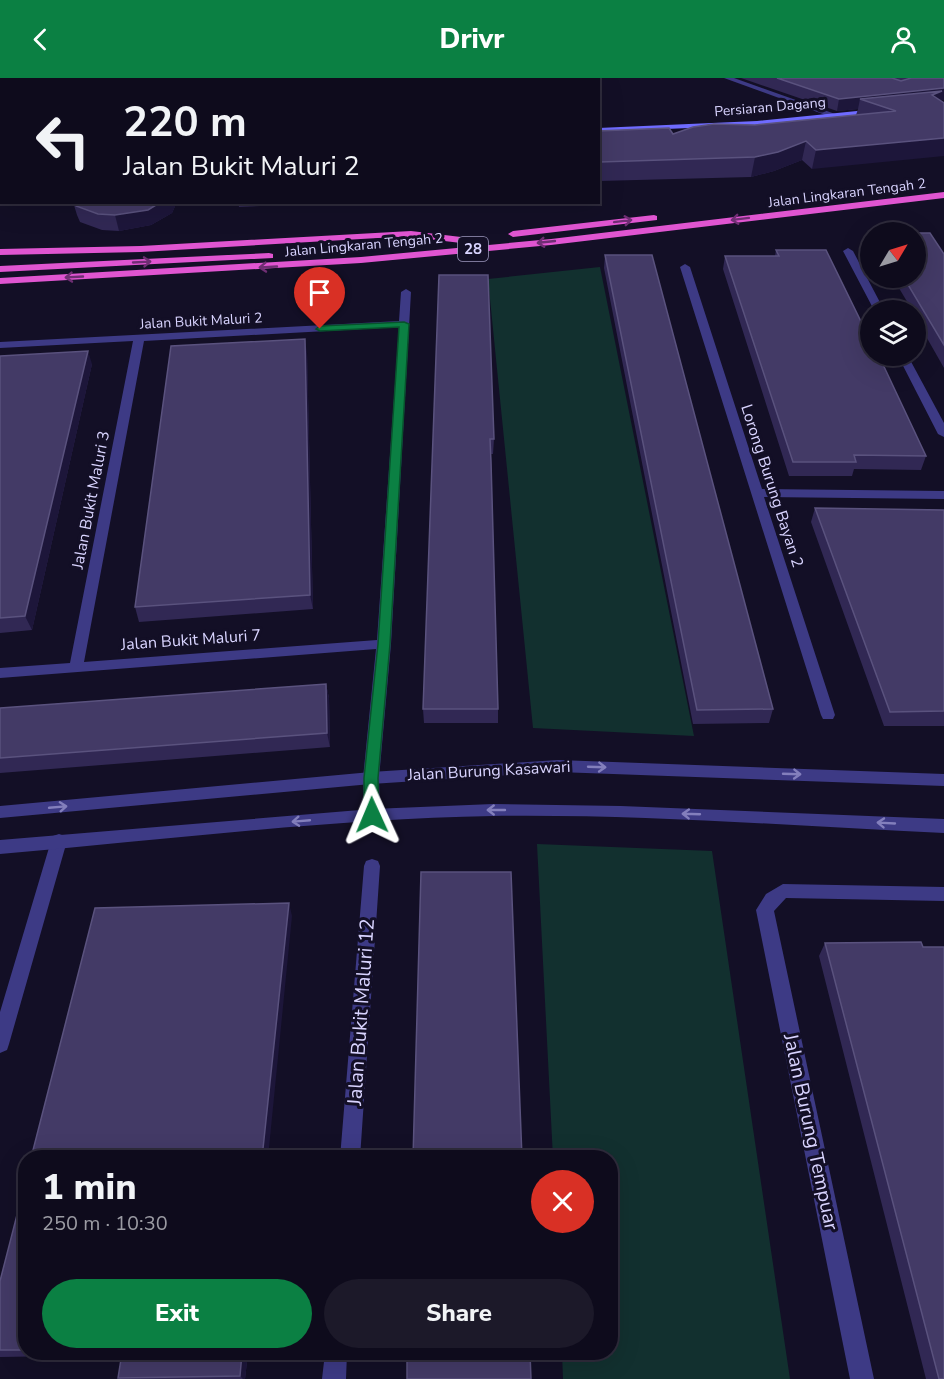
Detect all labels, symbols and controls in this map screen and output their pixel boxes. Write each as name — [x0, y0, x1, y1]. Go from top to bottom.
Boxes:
text: Drivr — [440, 21, 504, 58]
icon: back — [24, 23, 57, 56]
icon: person — [887, 23, 920, 56]
street label: Persiaran Dagang — [713, 93, 827, 121]
text: 220 m — [123, 94, 247, 151]
icon: left — [24, 102, 102, 180]
text: Jalan Bukit Maluri 2 — [123, 148, 360, 185]
street label: Jalan Lingkaran Tengah 2 — [766, 174, 927, 212]
one-way arrow — [730, 214, 750, 225]
one-way arrow — [613, 216, 633, 227]
north arrow — [860, 222, 926, 288]
map controls — [860, 222, 926, 366]
street label: Jalan Lingkaran Tengah 2 — [283, 229, 444, 261]
road number: 28 — [458, 237, 488, 261]
one-way arrow — [537, 237, 557, 248]
one-way arrow — [132, 256, 152, 267]
one-way arrow — [259, 262, 279, 273]
pin — [294, 267, 345, 329]
one-way arrow — [64, 272, 84, 283]
icon: arrive — [303, 276, 336, 309]
button: layers — [860, 300, 926, 366]
street label: Jalan Bukit Maluri 2 — [138, 308, 263, 334]
street label: Lorong Burung Bayan 2 — [735, 402, 809, 570]
street label: Jalan Bukit Maluri 3 — [67, 429, 115, 572]
street label: Jalan Bukit Maluri 7 — [119, 624, 262, 656]
street label: Jalan Burung Kasawari — [406, 756, 571, 786]
one-way arrow — [587, 762, 607, 773]
one-way arrow — [781, 769, 801, 780]
position arrow — [340, 783, 404, 847]
one-way arrow — [48, 801, 68, 812]
one-way arrow — [486, 804, 506, 816]
one-way arrow — [681, 808, 701, 820]
one-way arrow — [292, 816, 312, 827]
one-way arrow — [876, 817, 896, 828]
street label: Jalan Bukit Maluri 12 — [341, 918, 381, 1107]
street label: Jalan Burung Tempuar — [777, 1030, 845, 1233]
text: 1 min — [42, 1163, 137, 1212]
button: close — [531, 1170, 594, 1233]
text: 250 m · 10:30 — [42, 1210, 168, 1237]
button: Exit — [42, 1279, 312, 1348]
button: Share — [324, 1279, 594, 1348]

